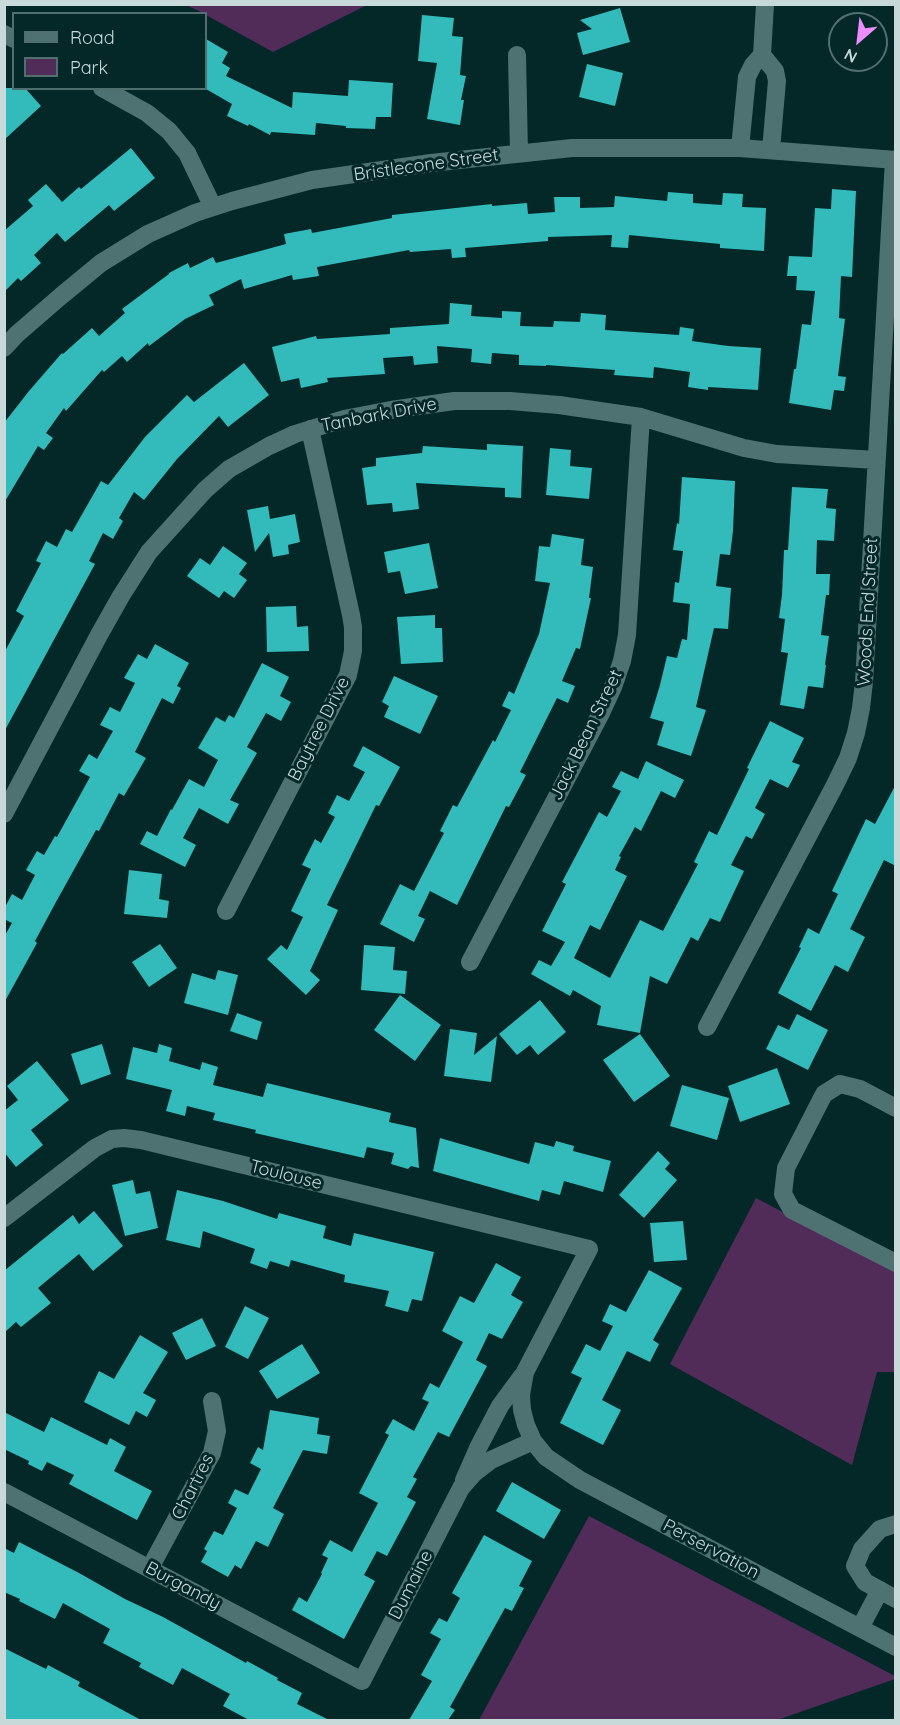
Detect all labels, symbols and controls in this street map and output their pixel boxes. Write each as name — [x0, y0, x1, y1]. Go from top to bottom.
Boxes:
legend — [12, 12, 207, 90]
north arrow — [828, 12, 888, 72]
text: Road — [70, 26, 115, 49]
text: N — [841, 45, 860, 68]
text: Park — [70, 56, 108, 79]
street label: Bristlecone Street — [352, 144, 500, 186]
street label: Tanbark Drive — [320, 393, 438, 437]
street label: Woods End Street — [853, 537, 883, 687]
street label: Jack Bean Street — [545, 666, 627, 804]
street label: Baytree Drive — [283, 673, 355, 785]
street label: Toulouse — [248, 1156, 324, 1194]
street label: Chartres — [167, 1450, 219, 1524]
street label: Perservation — [659, 1515, 763, 1583]
street label: Dumaine — [384, 1547, 438, 1623]
street label: Burgandy — [142, 1557, 224, 1615]

